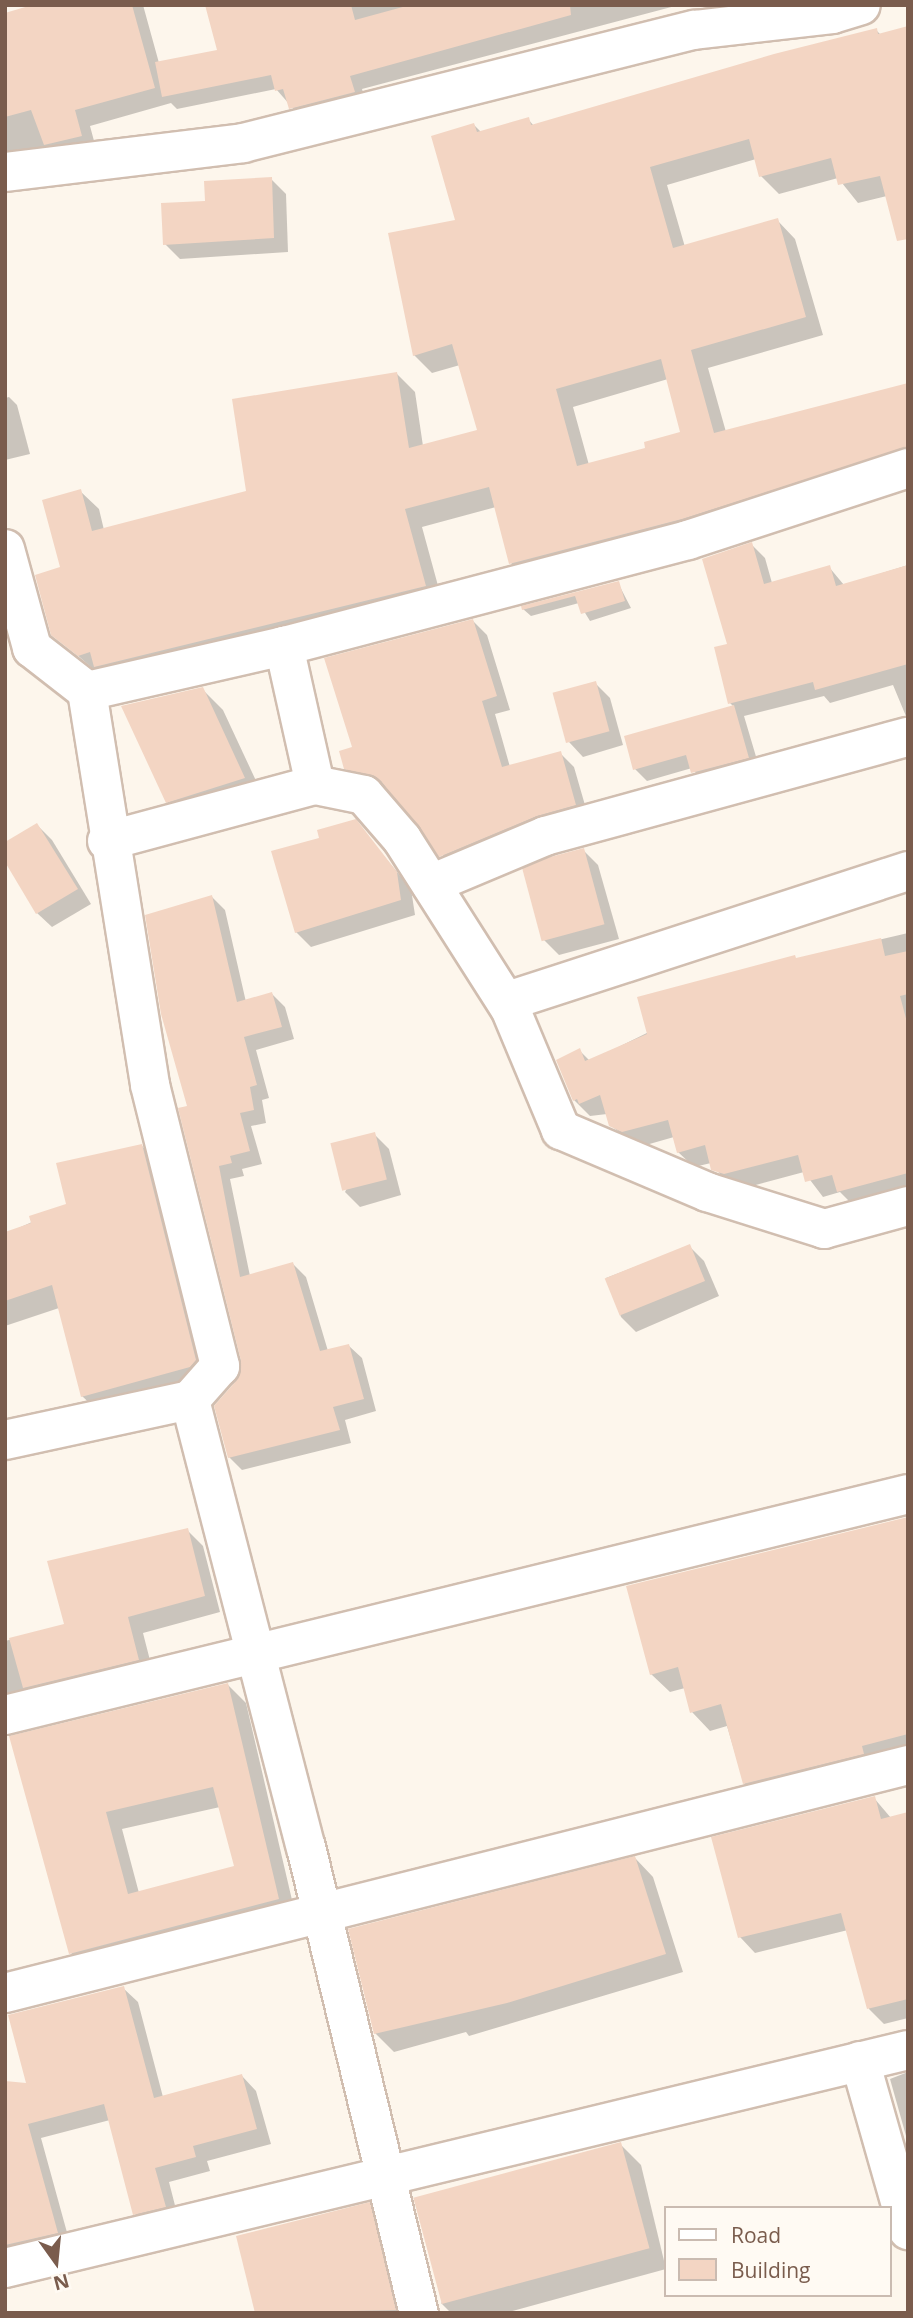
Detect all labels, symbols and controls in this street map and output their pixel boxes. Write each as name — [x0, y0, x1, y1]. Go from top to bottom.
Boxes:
legend — [664, 2206, 892, 2297]
text: Road — [731, 2221, 781, 2249]
north arrow — [21, 2227, 91, 2297]
text: Building — [731, 2256, 810, 2284]
text: N — [51, 2268, 72, 2297]

